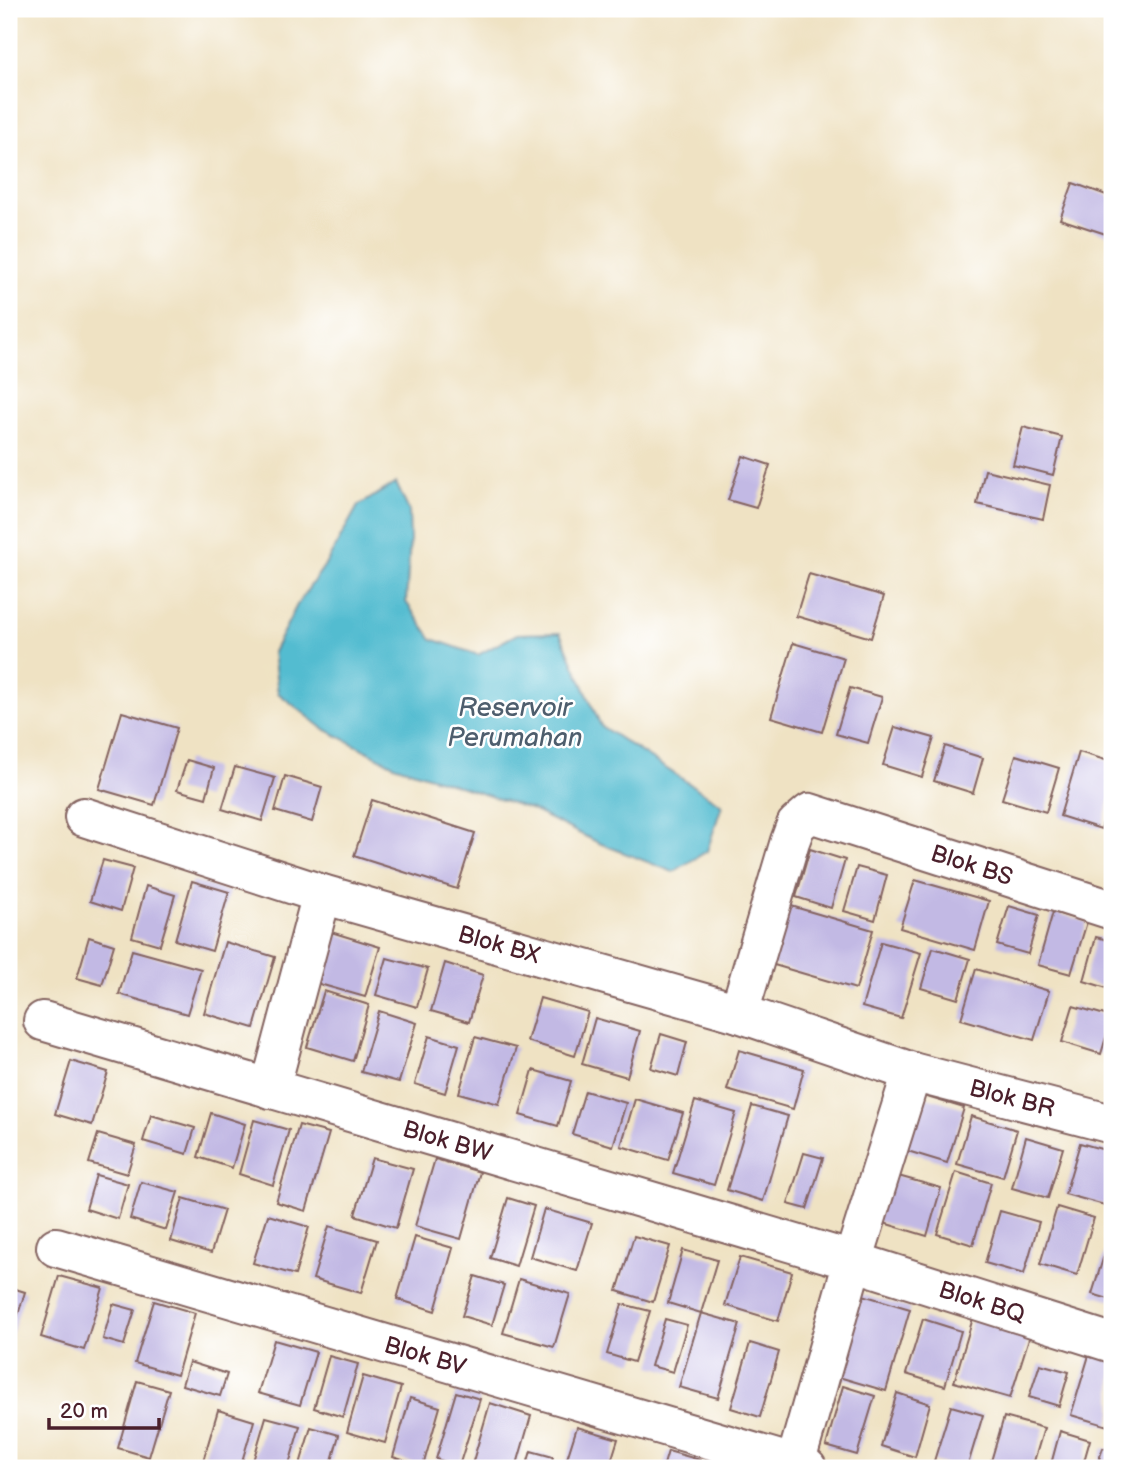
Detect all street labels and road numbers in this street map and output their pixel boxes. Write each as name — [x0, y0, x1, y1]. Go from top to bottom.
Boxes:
street label: Blok BS — [927, 838, 1017, 892]
street label: Blok BX — [455, 919, 543, 970]
street label: Blok BR — [966, 1073, 1058, 1123]
street label: Blok BW — [399, 1114, 496, 1168]
street label: Blok BQ — [935, 1275, 1029, 1329]
street label: Blok BV — [381, 1330, 470, 1381]

